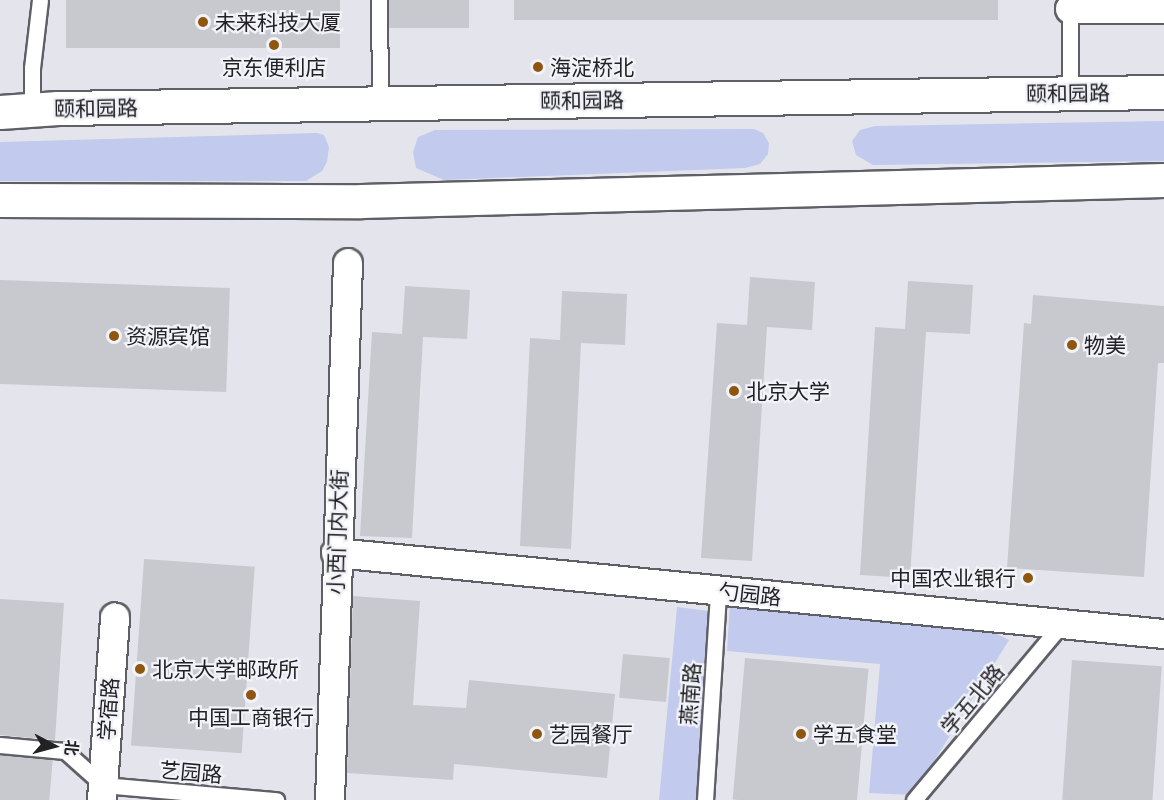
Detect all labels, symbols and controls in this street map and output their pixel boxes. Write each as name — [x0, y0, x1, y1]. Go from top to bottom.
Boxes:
place label: 未来科技大厦 — [215, 9, 341, 35]
marker: 未来科技大厦 — [196, 15, 210, 29]
marker: 京东便利店 — [267, 38, 281, 52]
place label: 京东便利店 — [222, 54, 326, 80]
place label: 海淀桥北 — [550, 54, 634, 80]
marker: 海淀桥北 — [531, 60, 545, 74]
street label: 颐和园路 — [1026, 80, 1110, 106]
street label: 颐和园路 — [540, 87, 624, 113]
street label: 颐和园路 — [54, 95, 138, 121]
place label: 资源宾馆 — [126, 323, 210, 349]
marker: 资源宾馆 — [107, 329, 121, 343]
place label: 物美 — [1084, 332, 1126, 358]
marker: 物美 — [1065, 338, 1079, 352]
place label: 北京大学 — [746, 378, 830, 404]
marker: 北京大学 — [727, 384, 741, 398]
street label: 小西门内大街 — [322, 469, 352, 595]
place label: 中国农业银行 — [890, 565, 1016, 591]
marker: 中国农业银行 — [1021, 571, 1035, 585]
street label: 勺园路 — [717, 578, 783, 610]
place label: 北京大学邮政所 — [152, 656, 299, 682]
street label: 学五北路 — [935, 659, 1009, 739]
marker: 北京大学邮政所 — [133, 662, 147, 676]
street label: 燕南路 — [675, 662, 705, 726]
street label: 学宿路 — [93, 677, 123, 741]
marker: 中国工商银行 — [244, 688, 258, 702]
place label: 中国工商银行 — [188, 704, 314, 730]
north arrow — [24, 716, 84, 776]
place label: 艺园餐厅 — [549, 721, 633, 747]
place label: 学五食堂 — [813, 721, 897, 747]
marker: 艺园餐厅 — [530, 727, 544, 741]
marker: 学五食堂 — [794, 727, 808, 741]
text: 北 — [61, 739, 83, 757]
street label: 艺园路 — [159, 757, 223, 787]

